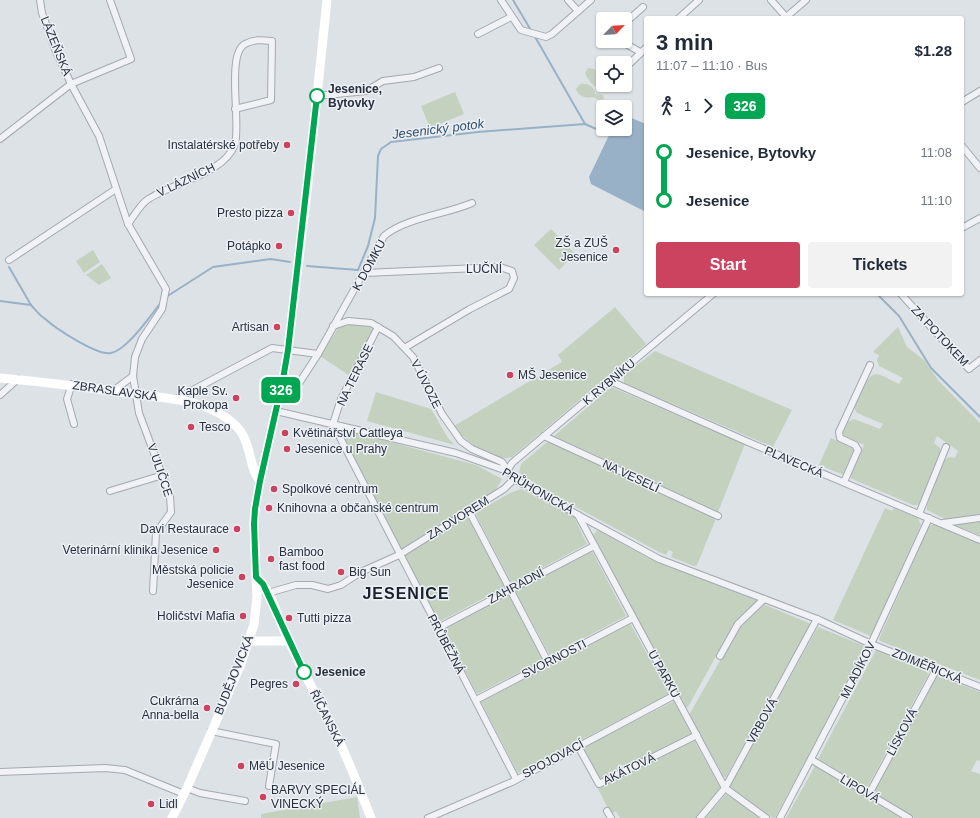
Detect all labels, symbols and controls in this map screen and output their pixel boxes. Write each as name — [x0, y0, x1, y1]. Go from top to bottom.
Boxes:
north arrow — [596, 12, 632, 48]
map controls — [596, 12, 632, 136]
street label: LÁZEŇSKÁ — [38, 14, 75, 78]
text: 3 min — [656, 30, 713, 55]
text: $1.28 — [914, 42, 952, 59]
button: locate — [596, 56, 632, 92]
text: 11:07 – 11:10 · Bus — [656, 58, 768, 73]
place label: Jesenice, Bytovky — [328, 82, 382, 110]
marker: Jesenice, Bytovky — [309, 88, 325, 104]
icon: walk — [656, 95, 678, 117]
icon: forward — [697, 95, 719, 117]
text: 326 — [733, 98, 757, 114]
text: 1 — [684, 99, 691, 114]
button: layers — [596, 100, 632, 136]
water label: Jesenický potok — [390, 116, 486, 142]
place label: Instalatérské potřeby — [168, 138, 279, 152]
marker: Instalatérské potřeby — [282, 140, 292, 150]
text: Jesenice, Bytovky — [686, 144, 816, 161]
text: 11:08 — [920, 145, 952, 160]
street label: V LÁZNÍCH — [154, 159, 217, 200]
text: Jesenice — [686, 192, 749, 209]
text: 11:10 — [920, 193, 952, 208]
place label: Presto pizza — [217, 206, 283, 220]
marker: Presto pizza — [286, 208, 296, 218]
place label: ZŠ a ZUŠ Jesenice — [555, 235, 608, 264]
street label: K DOMKU — [349, 237, 389, 293]
place label: Potápko — [227, 239, 271, 253]
marker: Potápko — [274, 241, 284, 251]
button: Start — [656, 242, 800, 288]
button: Tickets — [808, 242, 952, 288]
marker: ZŠ a ZUŠ Jesenice — [611, 245, 621, 255]
street label: LUČNÍ — [466, 261, 503, 276]
street label: ZA POTOKEM — [908, 303, 972, 369]
place label: Artisan — [232, 320, 269, 334]
marker: Artisan — [272, 322, 282, 332]
street label: NA TERASE — [334, 342, 376, 408]
street label: K RYBNÍKU — [579, 355, 638, 408]
street label: V ÚVOZE — [408, 357, 445, 411]
place label: MŠ Jesenice — [518, 367, 587, 382]
marker: MŠ Jesenice — [505, 370, 515, 380]
street label: ZBRASLAVSKÁ — [72, 377, 159, 404]
line badge: 326 — [258, 377, 304, 403]
text: 326 — [269, 382, 293, 398]
place label: Kaple Sv. Prokopa — [178, 384, 228, 412]
marker: Kaple Sv. Prokopa — [231, 393, 241, 403]
place label: Tesco — [199, 420, 231, 434]
marker: Tesco — [186, 422, 196, 432]
place label: Květinářství Cattleya — [293, 426, 403, 440]
marker: Květinářství Cattleya — [280, 428, 290, 438]
street label: V ULIČCE — [144, 441, 177, 498]
place label: Jesenice u Prahy — [295, 442, 387, 456]
street label: PLAVECKÁ — [763, 442, 826, 481]
marker: Jesenice u Prahy — [282, 444, 292, 454]
street label: NA VESELÍ — [600, 456, 663, 496]
street label: PRŮHONICKÁ — [500, 464, 577, 517]
place label: Spolkové centrum — [282, 482, 378, 496]
marker: Spolkové centrum — [269, 484, 279, 494]
street label: ZA DVOREM — [424, 493, 492, 543]
place label: Knihovna a občanské centrum — [277, 501, 438, 515]
marker: Knihovna a občanské centrum — [264, 503, 274, 513]
place label: Davi Restaurace — [140, 522, 229, 536]
marker: Davi Restaurace — [232, 524, 242, 534]
place label: Veterinární klinika Jesenice — [63, 543, 208, 557]
marker: Veterinární klinika Jesenice — [211, 545, 221, 555]
place label: Bamboo fast food — [279, 545, 325, 573]
marker: Bamboo fast food — [266, 554, 276, 564]
place label: Městská policie Jesenice — [152, 563, 234, 591]
street label: ZAHRADNÍ — [485, 564, 547, 607]
place label: Big Sun — [349, 565, 391, 579]
marker: Big Sun — [336, 567, 346, 577]
marker: Městská policie Jesenice — [237, 572, 247, 582]
district label: JESENICE — [362, 585, 450, 602]
place label: Holičství Mafia — [157, 609, 235, 623]
marker: Holičství Mafia — [238, 611, 248, 621]
place label: Tutti pizza — [297, 611, 352, 625]
street label: PRŮBĚŽNÁ — [424, 611, 468, 676]
marker: Tutti pizza — [284, 613, 294, 623]
street label: BUDĚJOVICKÁ — [211, 633, 256, 717]
street label: SVORNOSTI — [519, 637, 589, 681]
street label: MLADÍKOV — [837, 639, 878, 701]
street label: ZDIMĚŘICKÁ — [890, 645, 964, 686]
street label: U PARKU — [645, 648, 683, 700]
marker: Jesenice — [296, 664, 312, 680]
place label: Jesenice — [315, 665, 366, 679]
place label: Pegres — [250, 677, 288, 691]
marker: Pegres — [291, 679, 301, 689]
street label: ŘÍČANSKÁ — [307, 687, 348, 749]
place label: Cukrárna Anna-bella — [142, 694, 199, 722]
street label: VRBOVÁ — [743, 695, 780, 746]
marker: Cukrárna Anna-bella — [202, 703, 212, 713]
street label: LÍSKOVÁ — [883, 706, 920, 758]
street label: SPOJOVACÍ — [519, 736, 587, 781]
street label: AKÁTOVÁ — [600, 749, 657, 788]
place label: MěÚ Jesenice — [249, 758, 325, 773]
marker: MěÚ Jesenice — [236, 761, 246, 771]
street label: LIPOVÁ — [838, 771, 883, 806]
place label: BARVY SPECIÁL VINECKÝ — [271, 782, 366, 811]
marker: BARVY SPECIÁL VINECKÝ — [258, 792, 268, 802]
place label: Lidl — [159, 797, 178, 811]
marker: Lidl — [146, 799, 156, 809]

